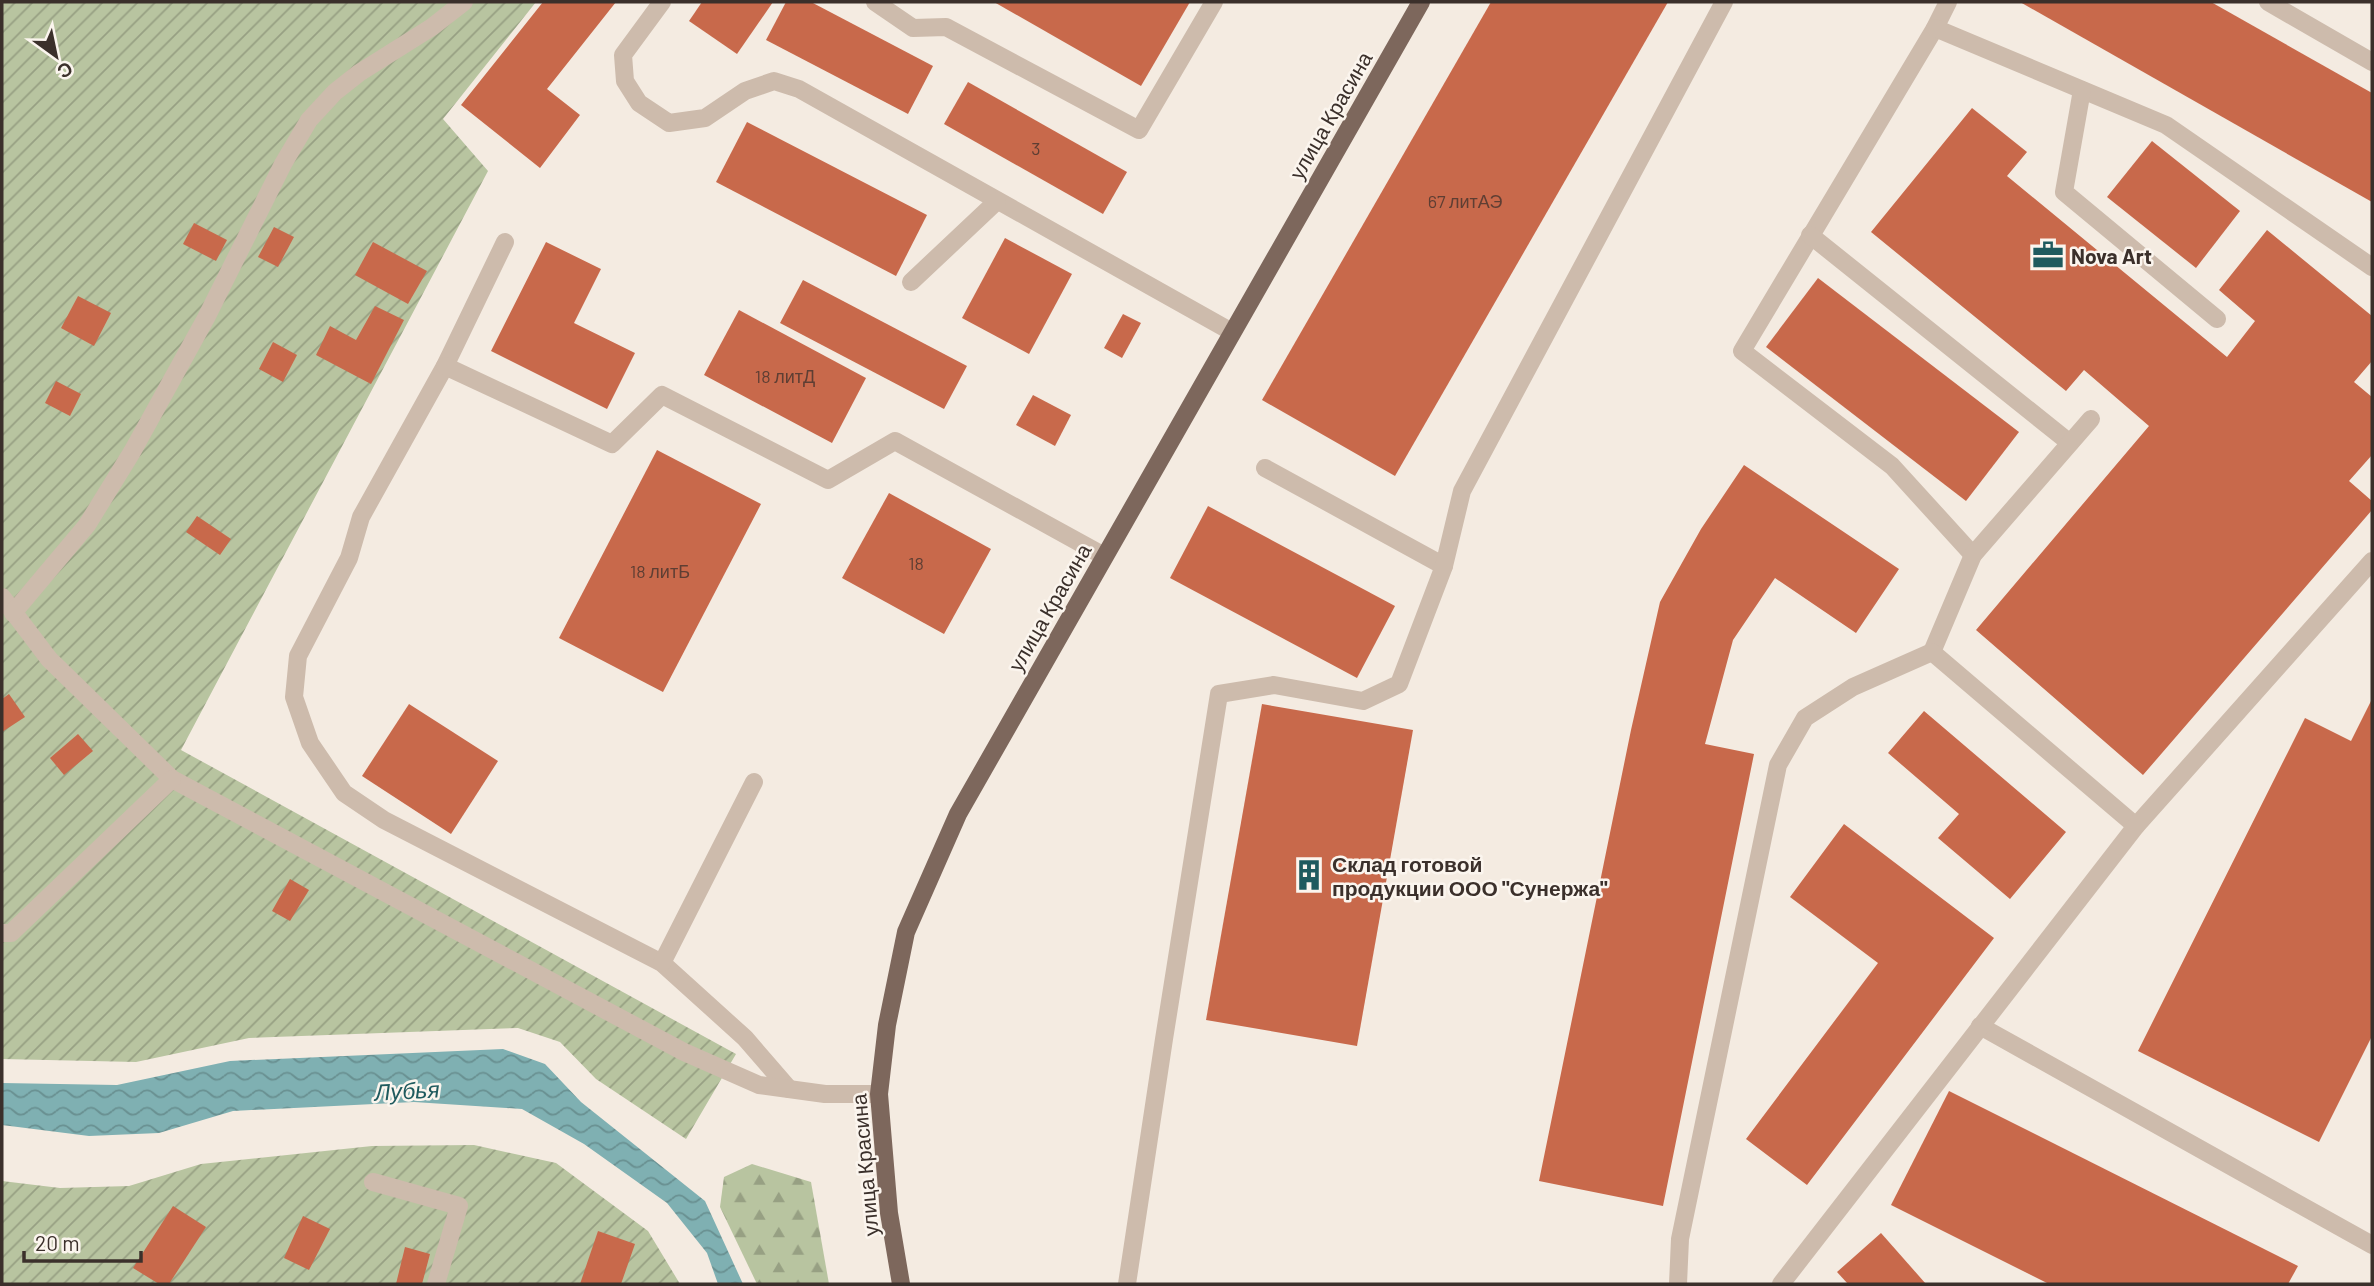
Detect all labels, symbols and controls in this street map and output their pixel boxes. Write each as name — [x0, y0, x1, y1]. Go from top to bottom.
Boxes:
north arrow — [21, 21, 91, 91]
street label: улица Красина — [1283, 47, 1377, 183]
text: С — [53, 57, 78, 84]
house number: 3 — [1031, 137, 1041, 159]
house number: 67 литАЭ — [1428, 190, 1502, 212]
office icon: Nova Art — [2031, 238, 2065, 272]
place label: Nova Art — [2071, 243, 2152, 268]
house number: 18 литД — [755, 365, 815, 387]
street label: улица Красина — [1002, 539, 1096, 675]
house number: 18 — [908, 552, 924, 574]
house number: 18 литБ — [630, 560, 690, 582]
place label: Склад готовой продукции ООО "Сунержа" — [1332, 851, 1608, 900]
building icon: Склад готовой продукции ООО "Сунержа" — [1292, 858, 1326, 892]
water label: Лубья — [372, 1074, 440, 1106]
street label: улица Красина — [845, 1092, 883, 1237]
scale bar — [24, 1220, 142, 1264]
text: 20 m — [35, 1230, 80, 1255]

